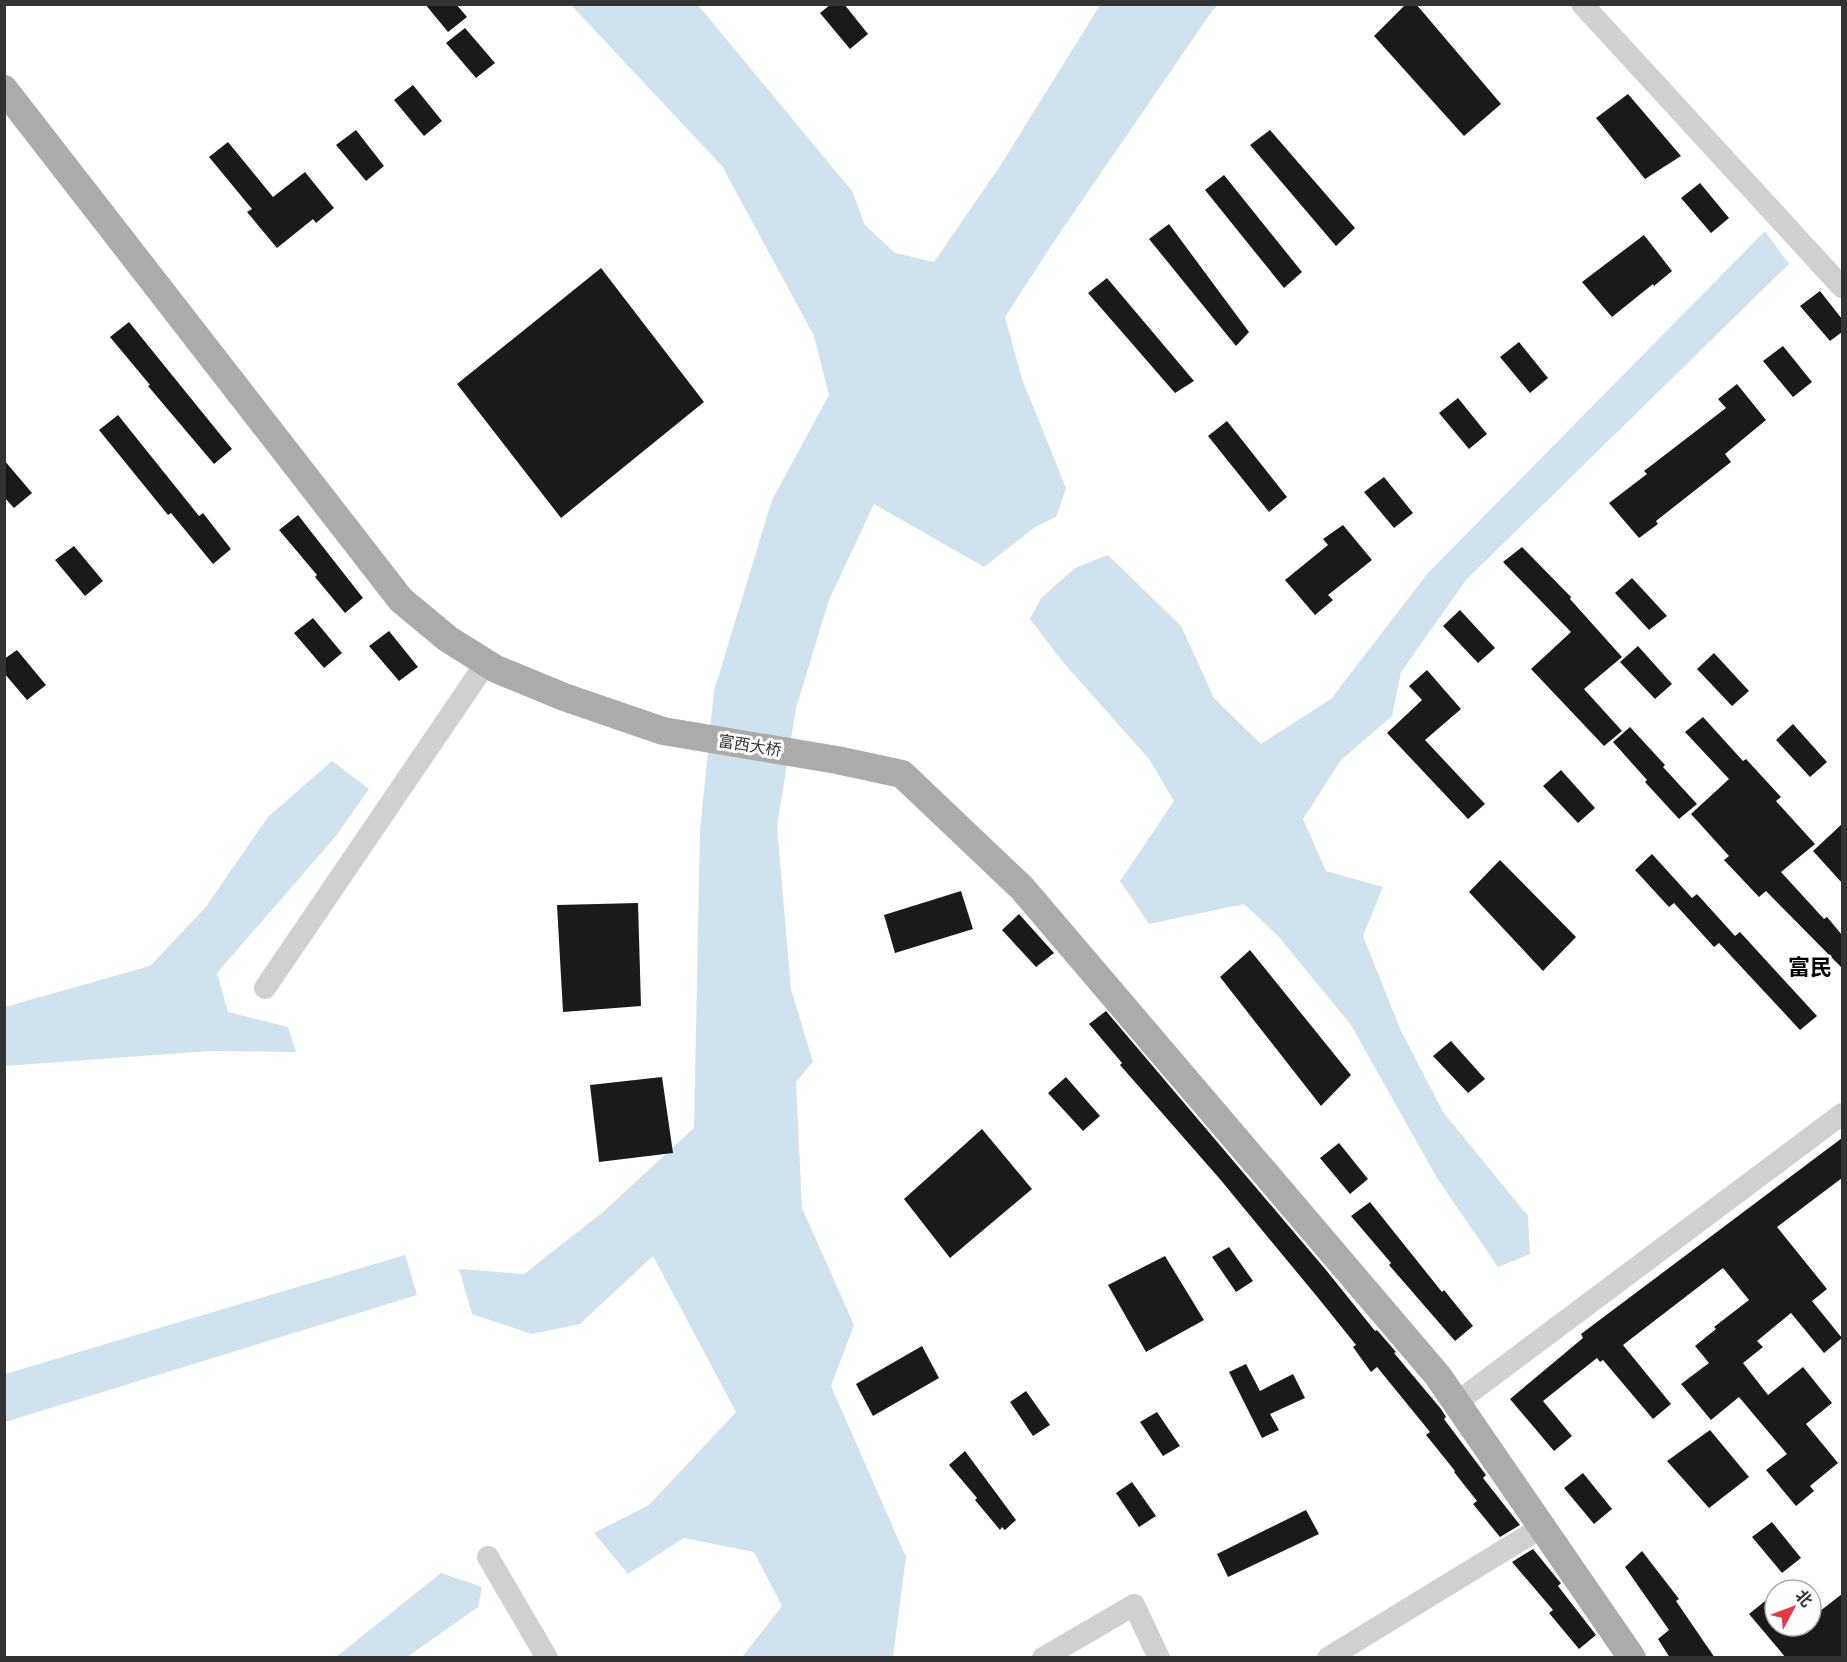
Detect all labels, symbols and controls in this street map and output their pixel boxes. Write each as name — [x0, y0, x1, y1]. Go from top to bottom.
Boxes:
street label: 富西大桥 — [717, 730, 783, 760]
district label: 富民 — [1788, 953, 1832, 981]
north arrow — [1763, 1578, 1823, 1638]
text: 北 — [1792, 1586, 1817, 1611]

